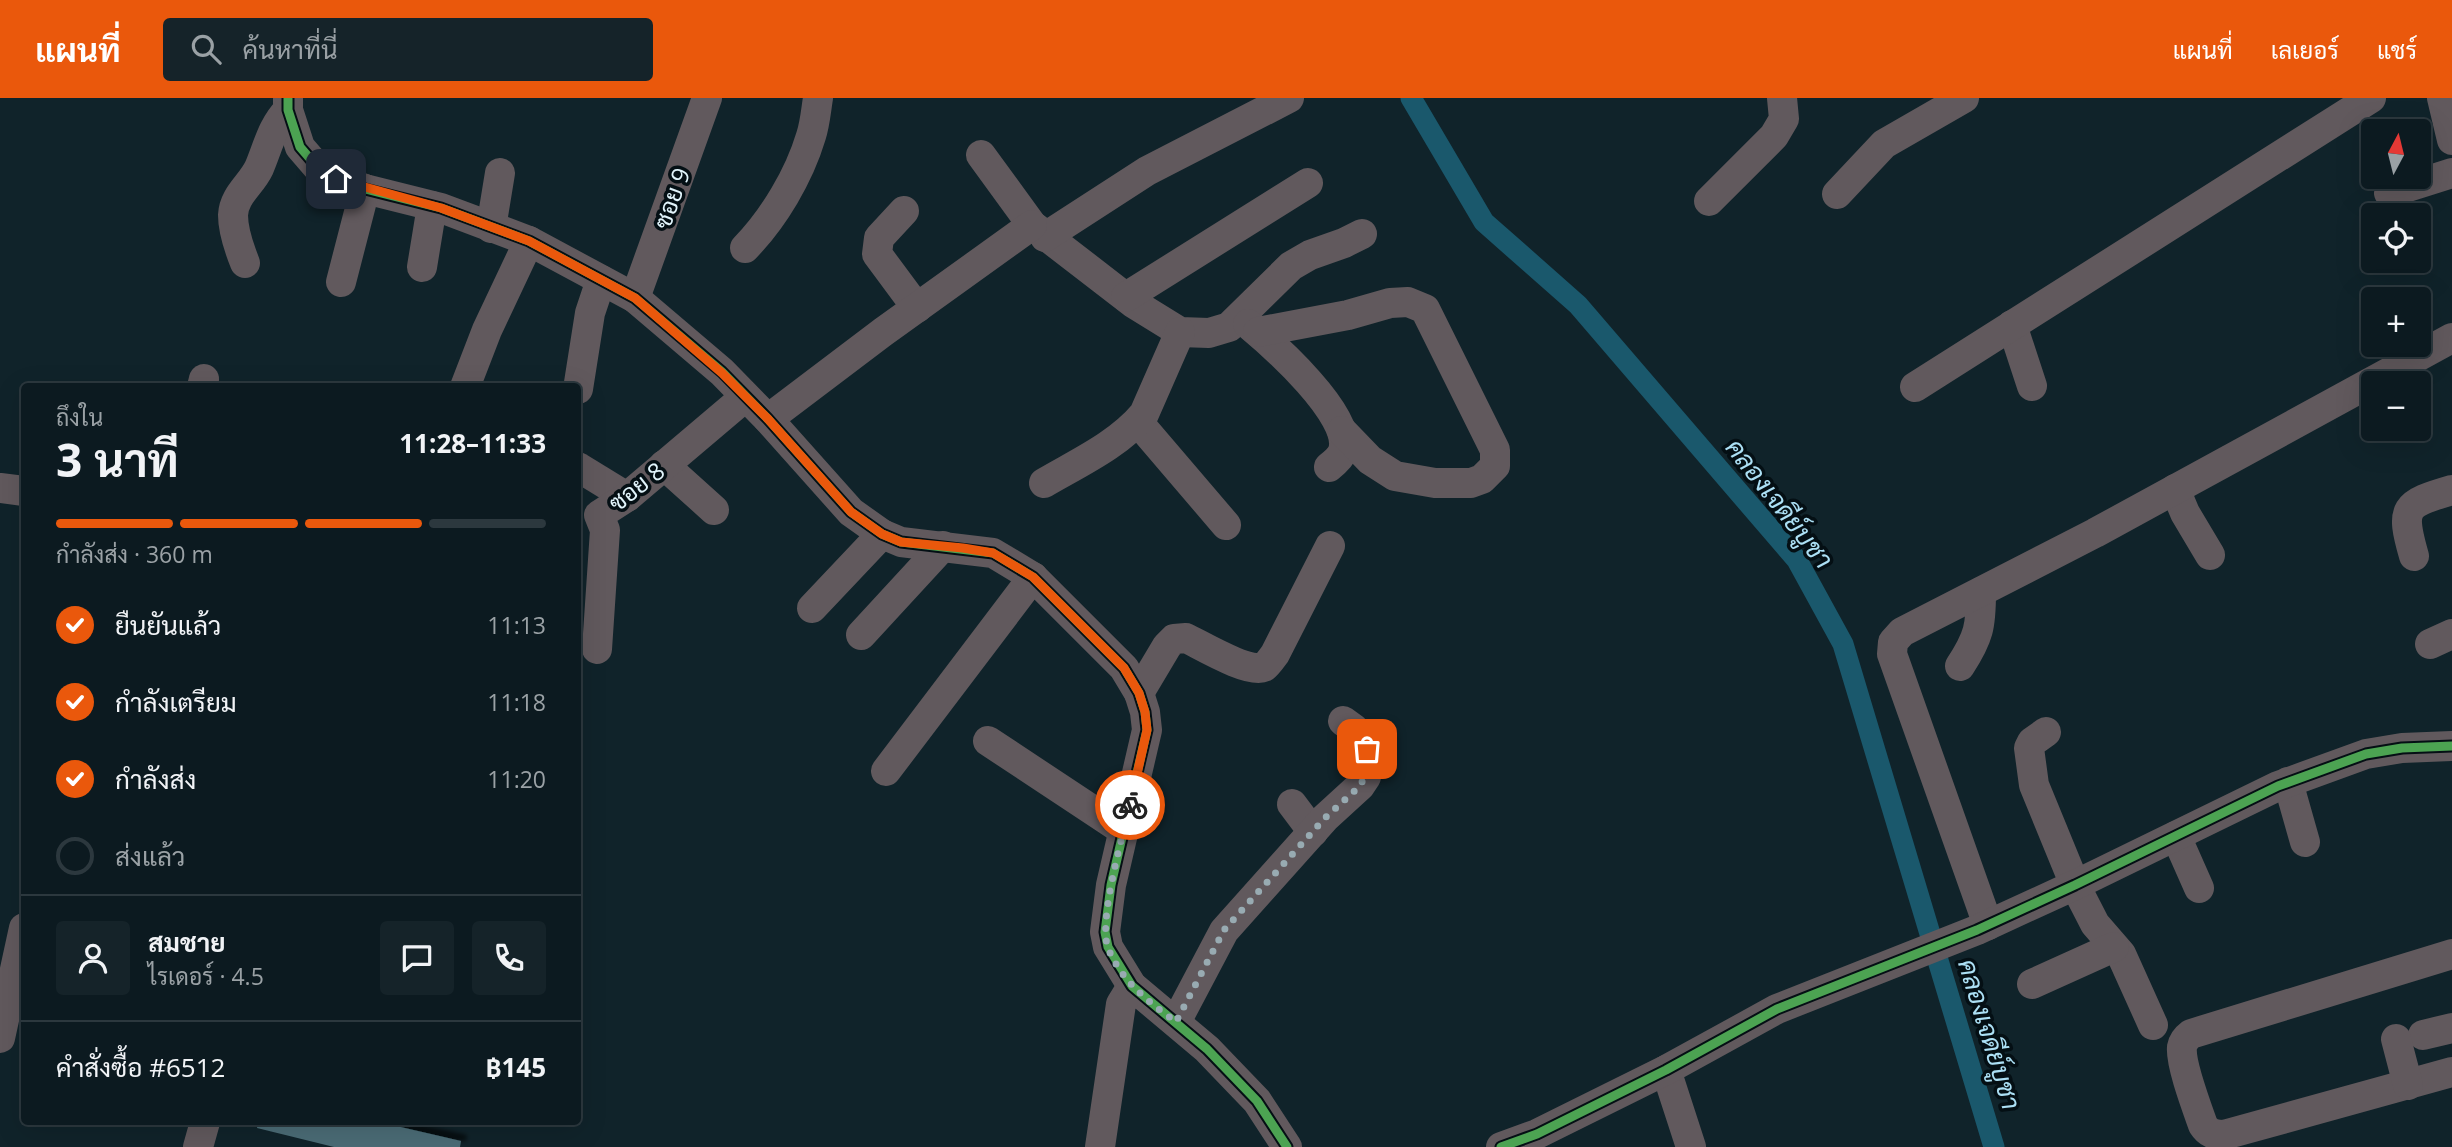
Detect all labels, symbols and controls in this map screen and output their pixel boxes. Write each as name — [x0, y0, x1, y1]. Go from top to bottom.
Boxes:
search box — [163, 18, 653, 81]
text: แผนที่ — [35, 27, 121, 72]
icon: search — [187, 30, 225, 68]
text: ค้นหาที่นี่ — [243, 31, 338, 67]
text: แผนที่ — [2173, 33, 2233, 66]
text: เลเยอร์ — [2271, 33, 2339, 66]
text: แชร์ — [2377, 33, 2417, 66]
north arrow — [2361, 119, 2431, 189]
map controls — [2361, 119, 2431, 441]
pin — [306, 149, 366, 209]
icon: home — [317, 160, 355, 198]
street label: ซอย 9 — [645, 163, 697, 233]
button: locate — [2361, 203, 2431, 273]
button: + — [2361, 287, 2431, 357]
button: − — [2361, 371, 2431, 441]
text: ถึงใน — [56, 401, 103, 433]
text: 11:28–11:33 — [399, 425, 546, 461]
text: 3 นาที — [56, 428, 179, 490]
water label: คลองเจดีย์บูชา — [1717, 431, 1842, 576]
street label: ซอย 8 — [601, 454, 671, 518]
text: กำลังส่ง · 360 m — [56, 538, 213, 570]
icon: check — [56, 606, 94, 644]
text: ยืนยันแล้ว — [115, 607, 221, 643]
text: 11:13 — [487, 609, 546, 641]
icon: check — [56, 683, 94, 721]
text: กำลังเตรียม — [115, 684, 237, 720]
text: 11:18 — [487, 686, 546, 718]
pin — [1337, 719, 1397, 779]
icon: bag — [1348, 730, 1386, 768]
icon: check — [56, 760, 94, 798]
text: กำลังส่ง — [115, 761, 196, 797]
text: 11:20 — [487, 763, 546, 795]
courier — [1095, 770, 1165, 840]
icon: bike — [1111, 786, 1149, 824]
text: ส่งแล้ว — [115, 838, 185, 874]
button: person — [56, 921, 130, 995]
button: chat — [380, 921, 454, 995]
button: phone — [472, 921, 546, 995]
text: สมชาย — [148, 924, 225, 960]
water label: คลองเจดีย์บูชา — [1949, 954, 2030, 1114]
text: ไรเดอร์ · 4.5 — [148, 960, 264, 992]
text: คำสั่งซื้อ #6512 — [56, 1049, 225, 1085]
text: ฿145 — [486, 1049, 546, 1085]

